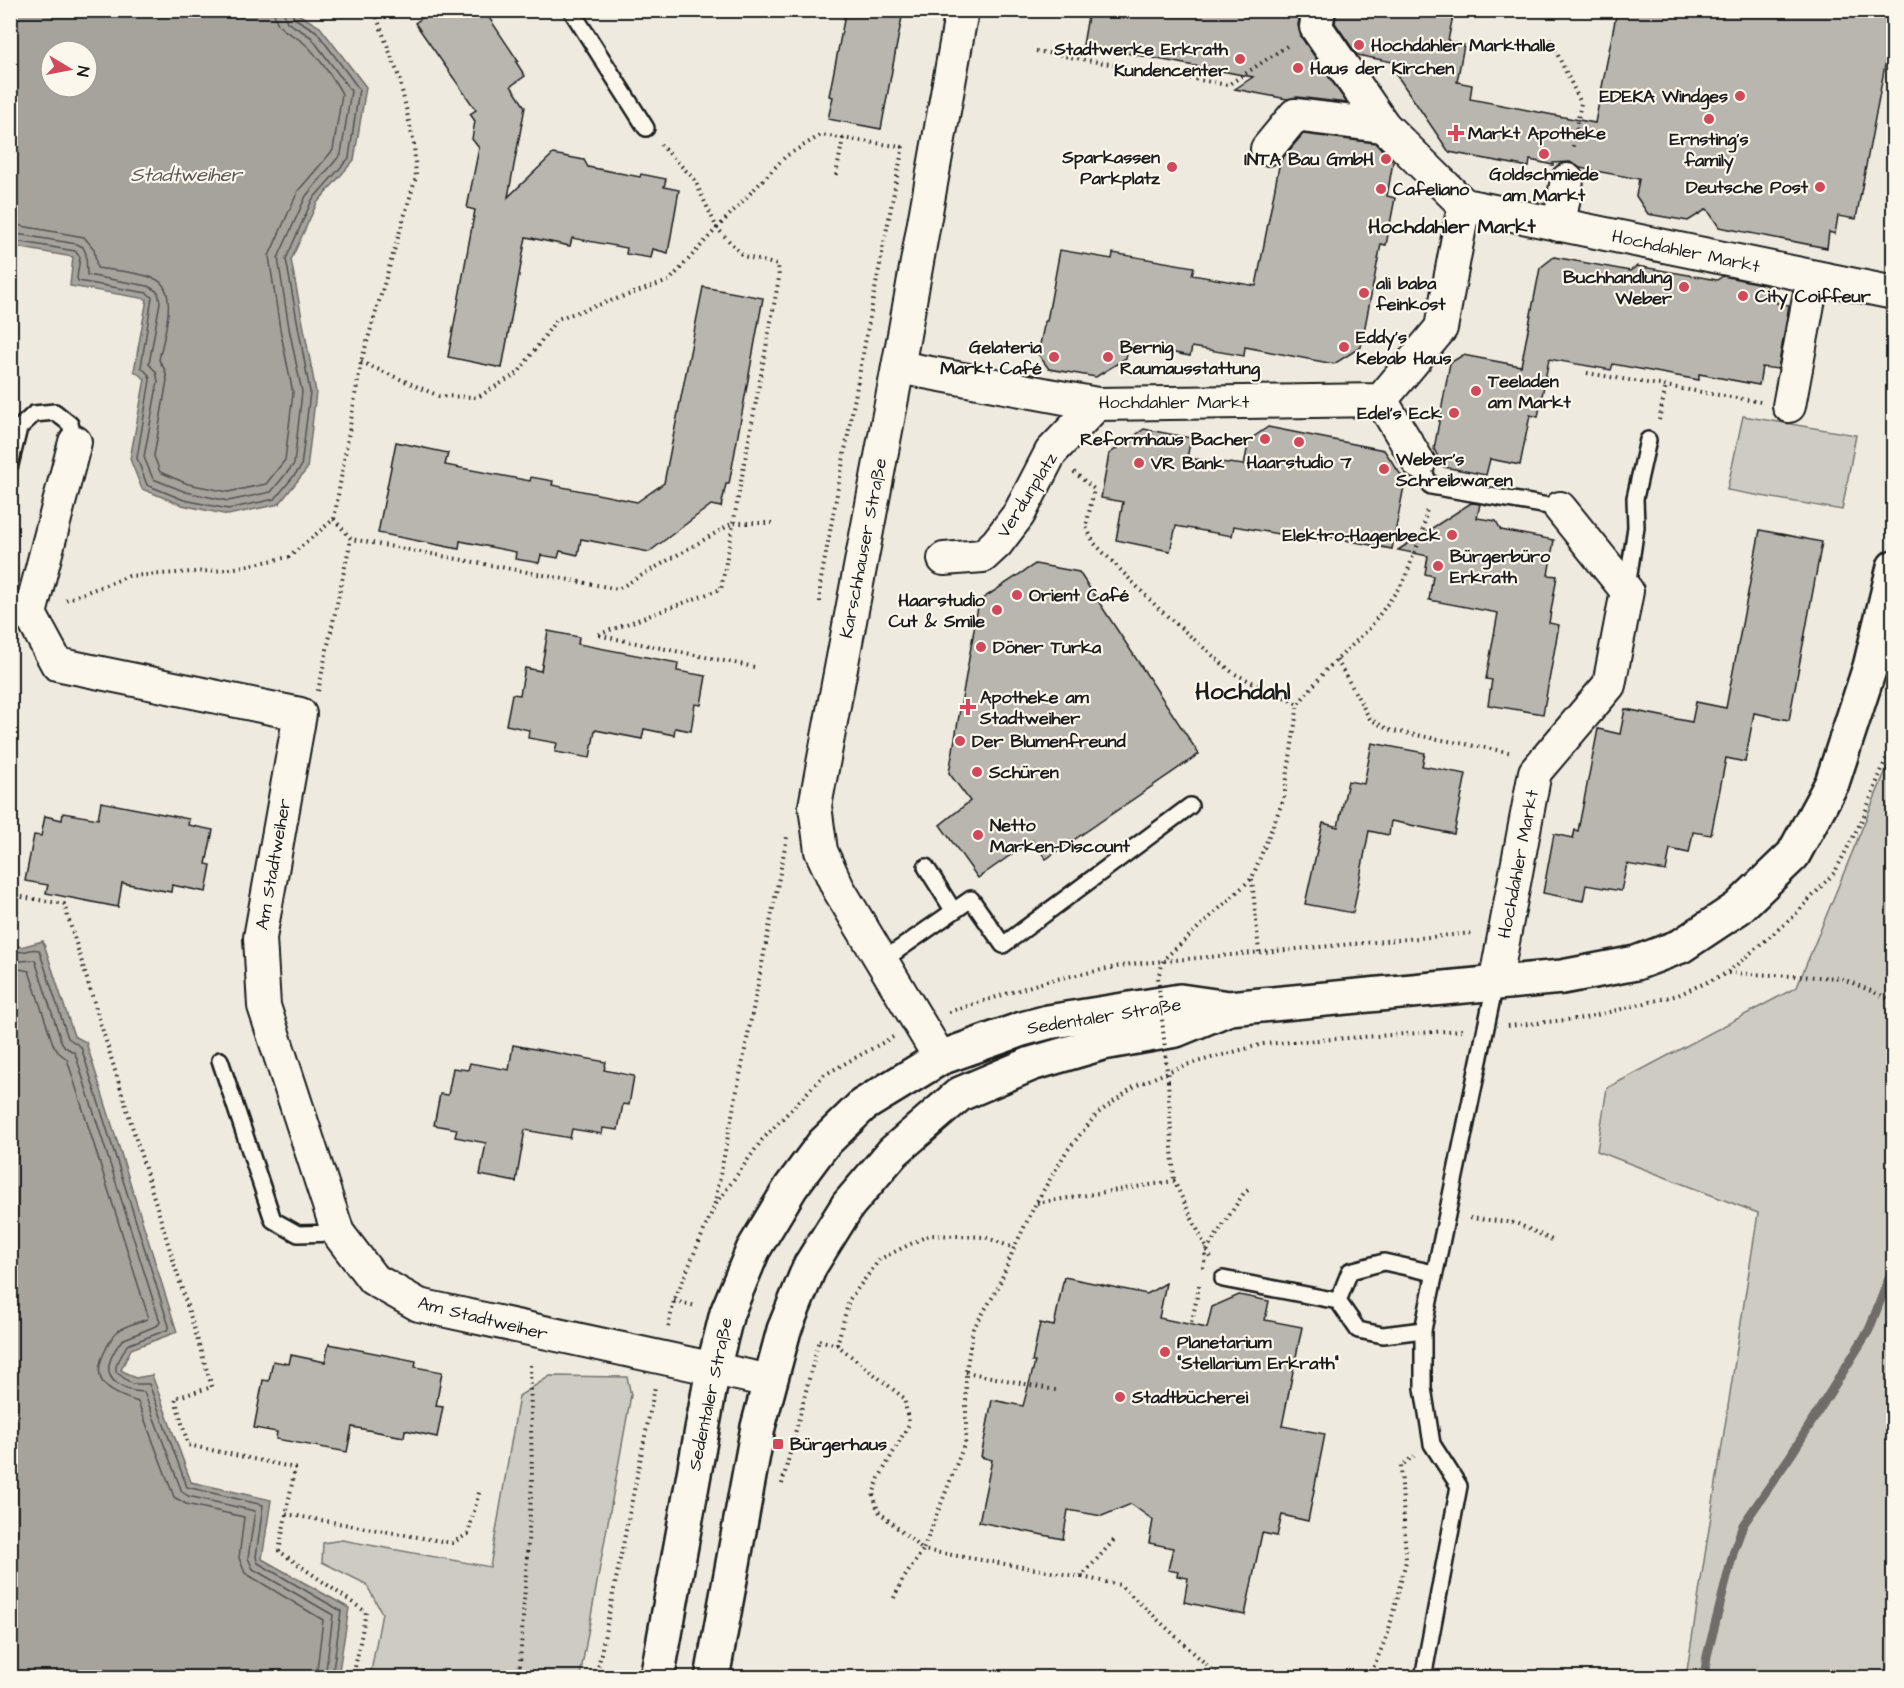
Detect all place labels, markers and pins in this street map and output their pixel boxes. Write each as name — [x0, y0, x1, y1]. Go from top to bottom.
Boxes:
place label: Hochdahler Markthalle — [1371, 33, 1555, 58]
place label: Stadtwerke Erkrath Kundencenter — [1053, 37, 1229, 83]
marker: Hochdahler Markthalle — [1352, 38, 1366, 52]
marker: Stadtwerke Erkrath Kundencenter — [1233, 52, 1247, 66]
place label: Haus der Kirchen — [1310, 56, 1454, 81]
marker: Haus der Kirchen — [1291, 61, 1305, 75]
place label: EDEKA Windges — [1599, 84, 1728, 110]
marker: EDEKA Windges — [1733, 89, 1747, 103]
marker: Ernsting's family — [1702, 112, 1716, 126]
place label: Markt Apotheke — [1468, 121, 1606, 146]
marker: Markt Apotheke — [1449, 126, 1463, 140]
place label: Ernsting's family — [1670, 127, 1748, 174]
place label: Sparkassen Parkplatz — [1061, 145, 1161, 191]
place label: INTA Bau GmbH — [1244, 147, 1374, 172]
marker: Goldschmiede am Markt — [1537, 147, 1551, 161]
marker: INTA Bau GmbH — [1379, 152, 1393, 166]
marker: Sparkassen Parkplatz — [1165, 160, 1179, 174]
place label: Goldschmiede am Markt — [1489, 162, 1599, 208]
place label: Deutsche Post — [1686, 175, 1809, 200]
place label: Cafeliano — [1393, 177, 1470, 202]
marker: Deutsche Post — [1813, 180, 1827, 194]
marker: Cafeliano — [1374, 182, 1388, 196]
place label: Buchhandlung Weber — [1563, 265, 1673, 311]
place label: ali baba feinkost — [1375, 271, 1446, 317]
marker: Buchhandlung Weber — [1677, 280, 1691, 294]
place label: City Coiffeur — [1755, 284, 1871, 310]
marker: ali baba feinkost — [1357, 286, 1371, 300]
marker: City Coiffeur — [1736, 289, 1750, 303]
place label: Eddy's Kebab Haus — [1356, 325, 1451, 371]
place label: Gelateria Markt Café — [940, 335, 1043, 381]
place label: Bernig Raumausstattung — [1120, 335, 1261, 382]
marker: Eddy's Kebab Haus — [1337, 340, 1351, 354]
marker: Gelateria Markt Café — [1047, 350, 1061, 364]
marker: Bernig Raumausstattung — [1101, 350, 1115, 364]
place label: Teeladen am Markt — [1487, 369, 1571, 415]
marker: Teeladen am Markt — [1469, 384, 1483, 398]
place label: Edel's Eck — [1357, 401, 1443, 426]
marker: Edel's Eck — [1447, 406, 1461, 420]
place label: Reformhaus Bacher — [1080, 427, 1253, 452]
marker: Reformhaus Bacher — [1258, 432, 1272, 446]
marker: Haarstudio 7 — [1292, 435, 1306, 449]
place label: Weber's Schreibwaren — [1395, 447, 1513, 493]
place label: Haarstudio 7 — [1247, 450, 1352, 475]
place label: VR Bank — [1150, 451, 1225, 476]
marker: VR Bank — [1132, 456, 1146, 470]
marker: Weber's Schreibwaren — [1377, 462, 1391, 476]
place label: Elektro-Hagenbeck — [1282, 523, 1441, 549]
marker: Elektro-Hagenbeck — [1445, 528, 1459, 542]
place label: Bürgerbüro Erkrath — [1450, 544, 1551, 590]
marker: Bürgerbüro Erkrath — [1431, 559, 1445, 573]
place label: Orient Café — [1029, 583, 1130, 608]
place label: Haarstudio Cut & Smile — [888, 588, 986, 634]
marker: Orient Café — [1010, 588, 1024, 602]
marker: Haarstudio Cut & Smile — [990, 603, 1004, 617]
place label: Döner Turka — [993, 635, 1102, 660]
marker: Döner Turka — [974, 640, 988, 654]
place label: Apotheke am Stadtweiher — [979, 685, 1090, 731]
marker: Apotheke am Stadtweiher — [961, 700, 975, 714]
place label: Der Blumenfreund — [972, 729, 1127, 754]
marker: Der Blumenfreund — [953, 734, 967, 748]
place label: Schüren — [988, 760, 1059, 785]
marker: Schüren — [970, 765, 984, 779]
place label: Netto Marken-Discount — [990, 813, 1130, 859]
marker: Netto Marken-Discount — [971, 828, 985, 842]
place label: Planetarium "Stellarium Erkrath" — [1177, 1330, 1340, 1376]
marker: Planetarium "Stellarium Erkrath" — [1158, 1345, 1172, 1359]
place label: Stadtbücherei — [1131, 1385, 1248, 1410]
marker: Stadtbücherei — [1113, 1390, 1127, 1404]
place label: Bürgerhaus — [790, 1432, 887, 1458]
marker: Bürgerhaus — [771, 1437, 785, 1451]

